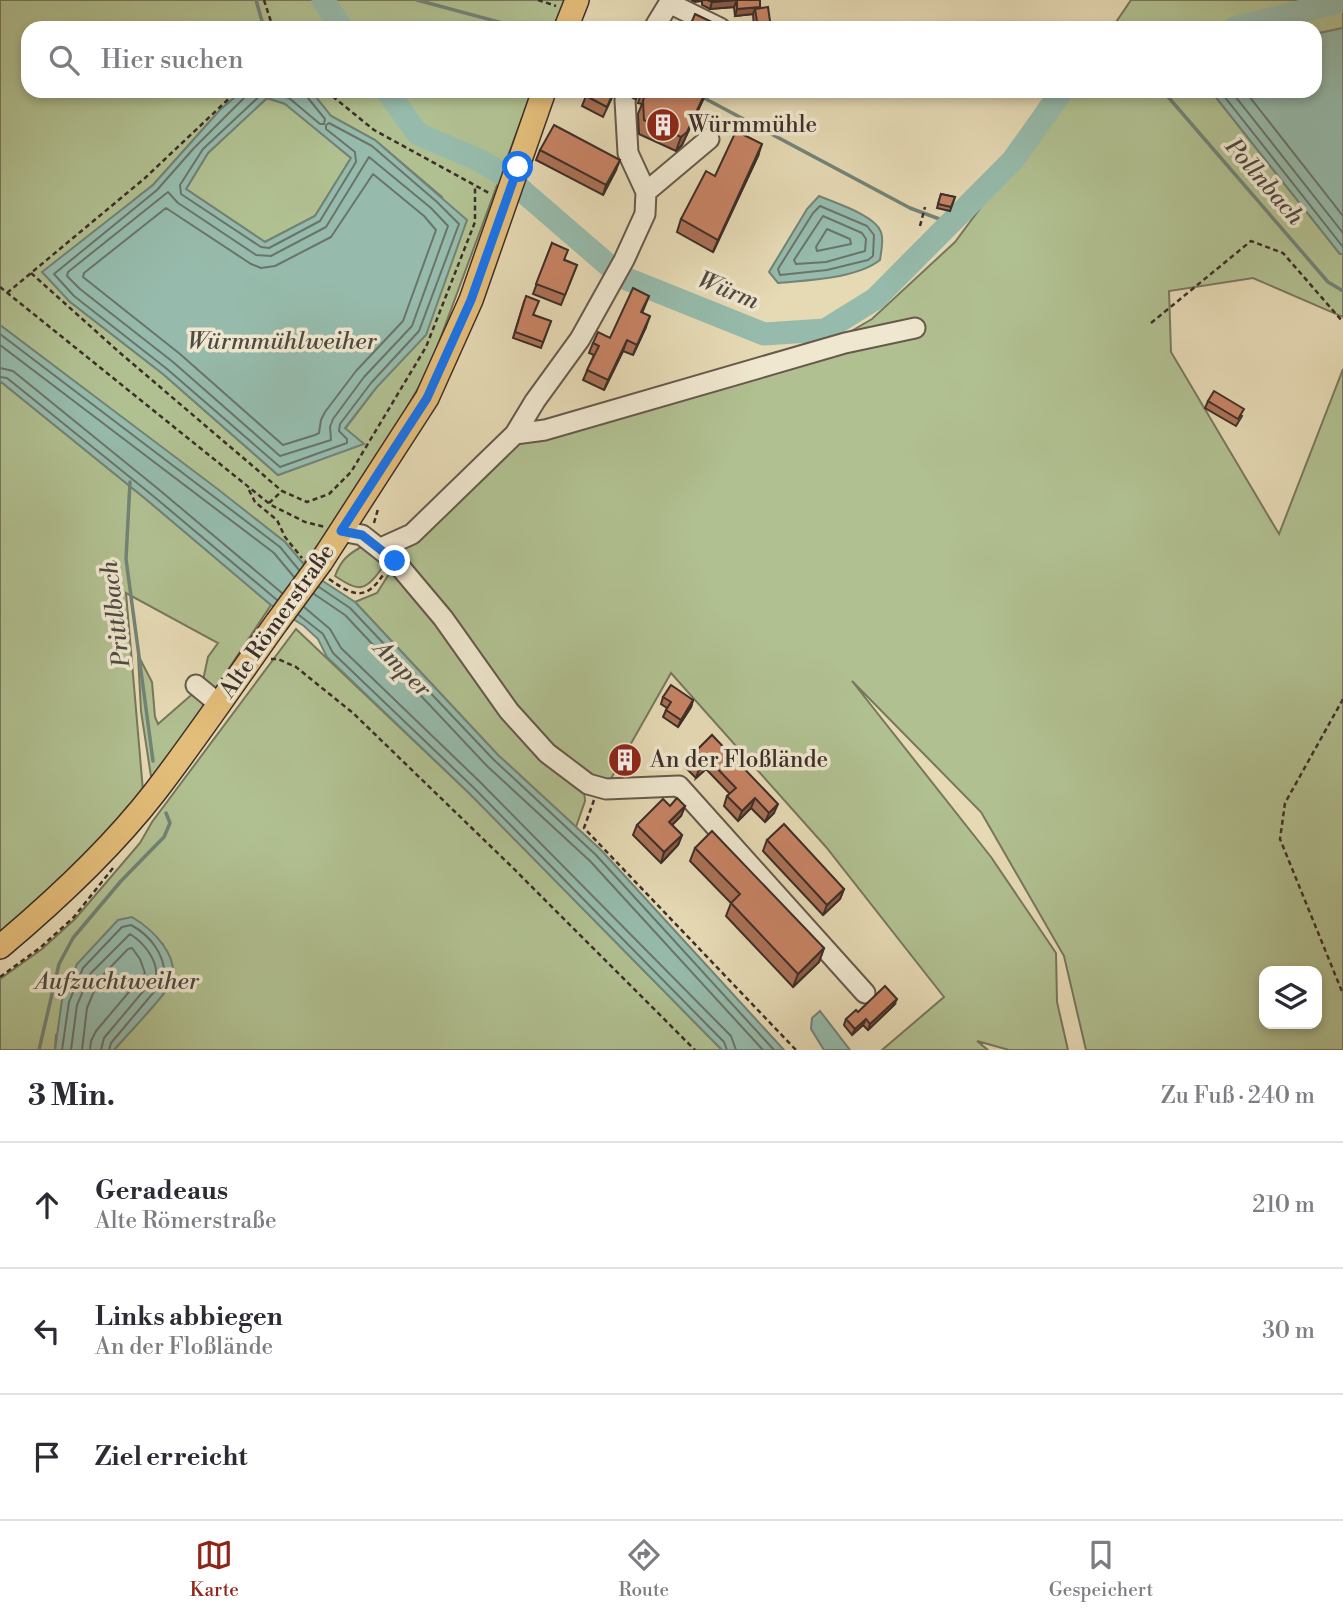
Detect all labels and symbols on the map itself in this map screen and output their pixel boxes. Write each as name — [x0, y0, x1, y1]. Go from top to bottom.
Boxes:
building icon: Würmmühle — [644, 106, 682, 144]
place label: Würmmühle — [687, 111, 817, 139]
water label: Pollnbach — [1218, 132, 1310, 232]
route start — [502, 151, 533, 182]
water label: Würm — [693, 265, 763, 317]
water label: Würmmühlweiher — [187, 327, 377, 357]
street label: Alte Römerstraße — [213, 539, 341, 704]
route end — [379, 545, 410, 576]
water label: Prittlbach — [95, 558, 138, 670]
water label: Amper — [365, 632, 437, 704]
building icon: An der Floßlände — [606, 741, 644, 779]
place label: An der Floßlände — [649, 746, 828, 774]
water label: Aufzuchtweiher — [32, 967, 200, 997]

